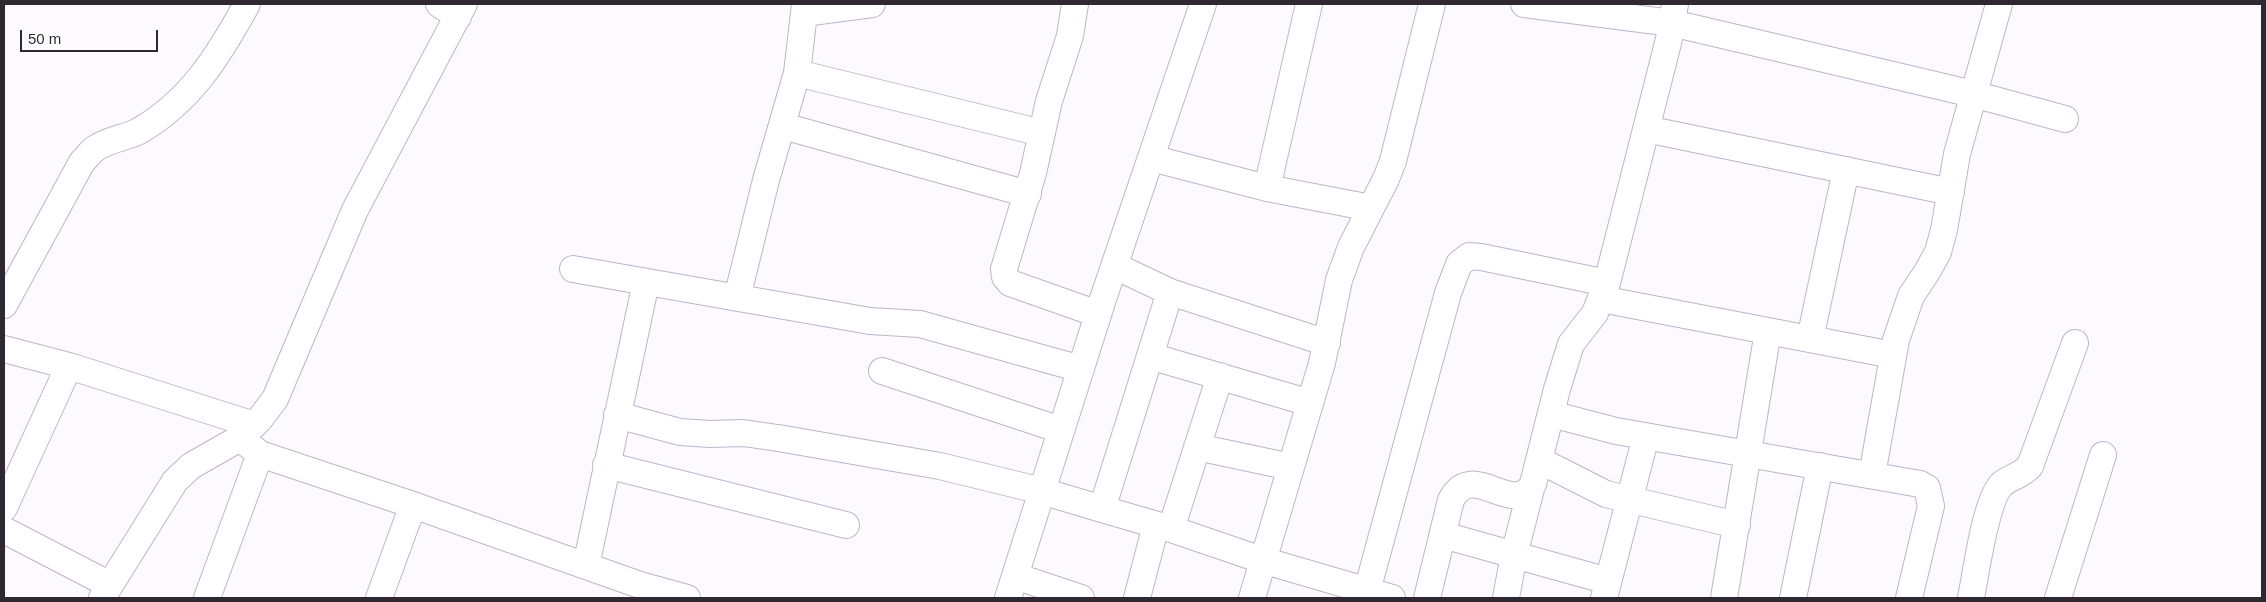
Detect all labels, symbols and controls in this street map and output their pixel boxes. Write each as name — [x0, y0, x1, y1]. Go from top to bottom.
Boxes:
scale bar — [22, 20, 160, 52]
text: 50 m — [28, 30, 61, 47]

